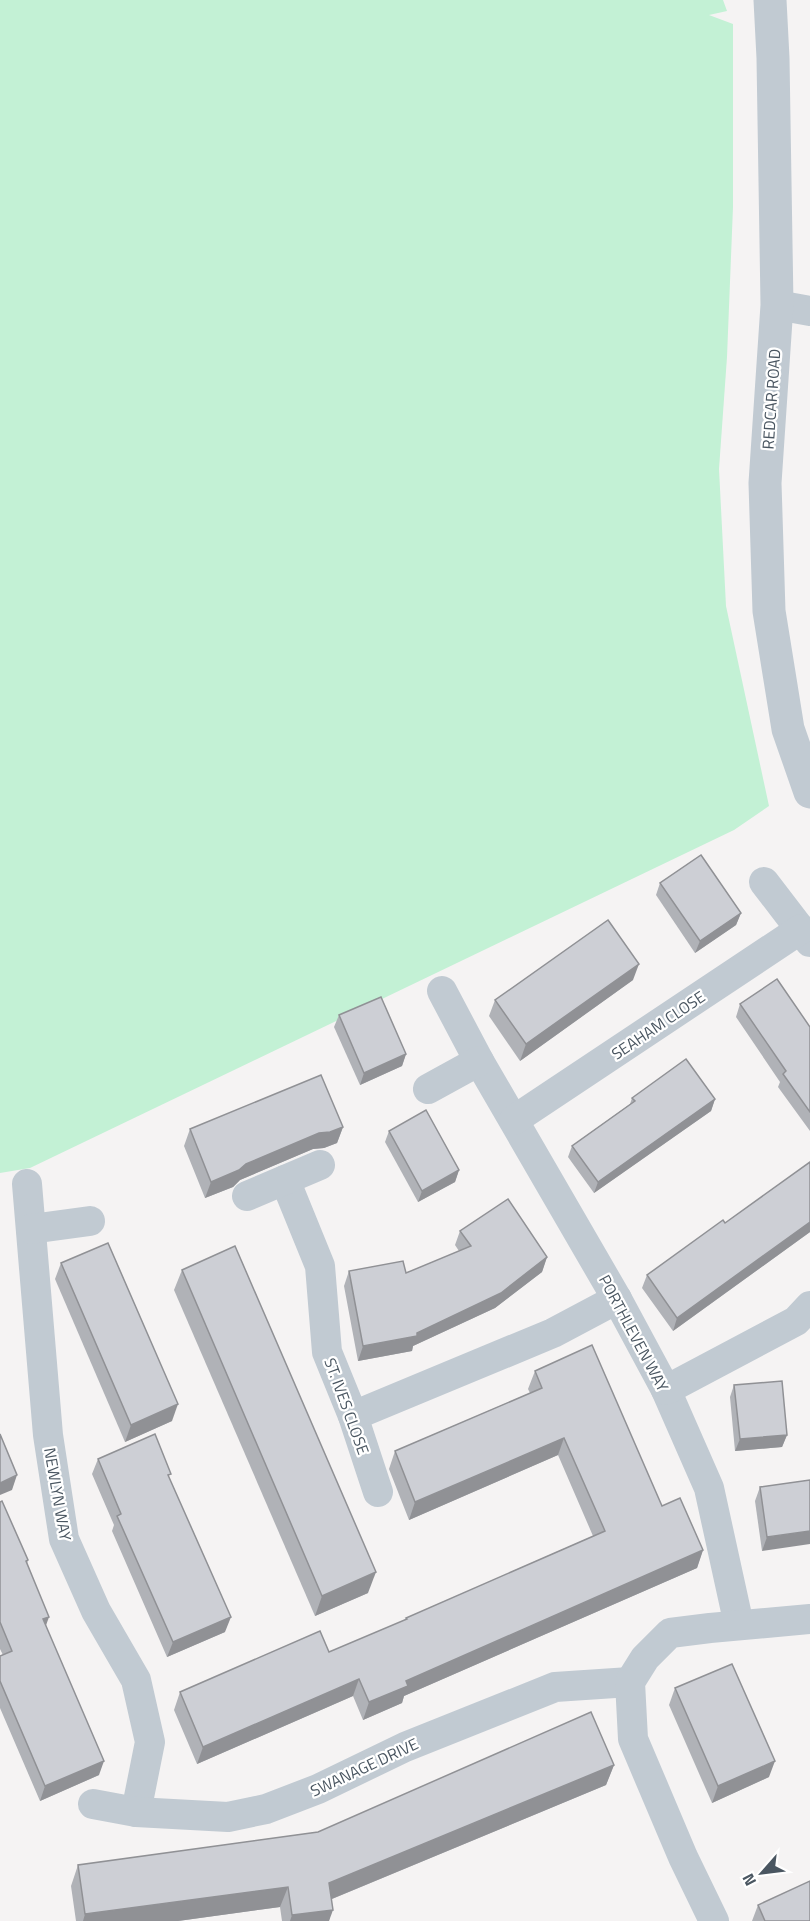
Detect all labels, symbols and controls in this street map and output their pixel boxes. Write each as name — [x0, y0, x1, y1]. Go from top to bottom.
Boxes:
street label: REDCAR ROAD — [756, 348, 786, 450]
street label: SEAHAM CLOSE — [606, 985, 710, 1065]
street label: PORTHLEVEN WAY — [593, 1270, 675, 1396]
street label: ST. IVES CLOSE — [318, 1354, 376, 1458]
street label: NEWLYN WAY — [38, 1446, 78, 1543]
street label: SWANAGE DRIVE — [306, 1731, 422, 1803]
north arrow — [732, 1843, 792, 1903]
text: N — [736, 1870, 762, 1891]

